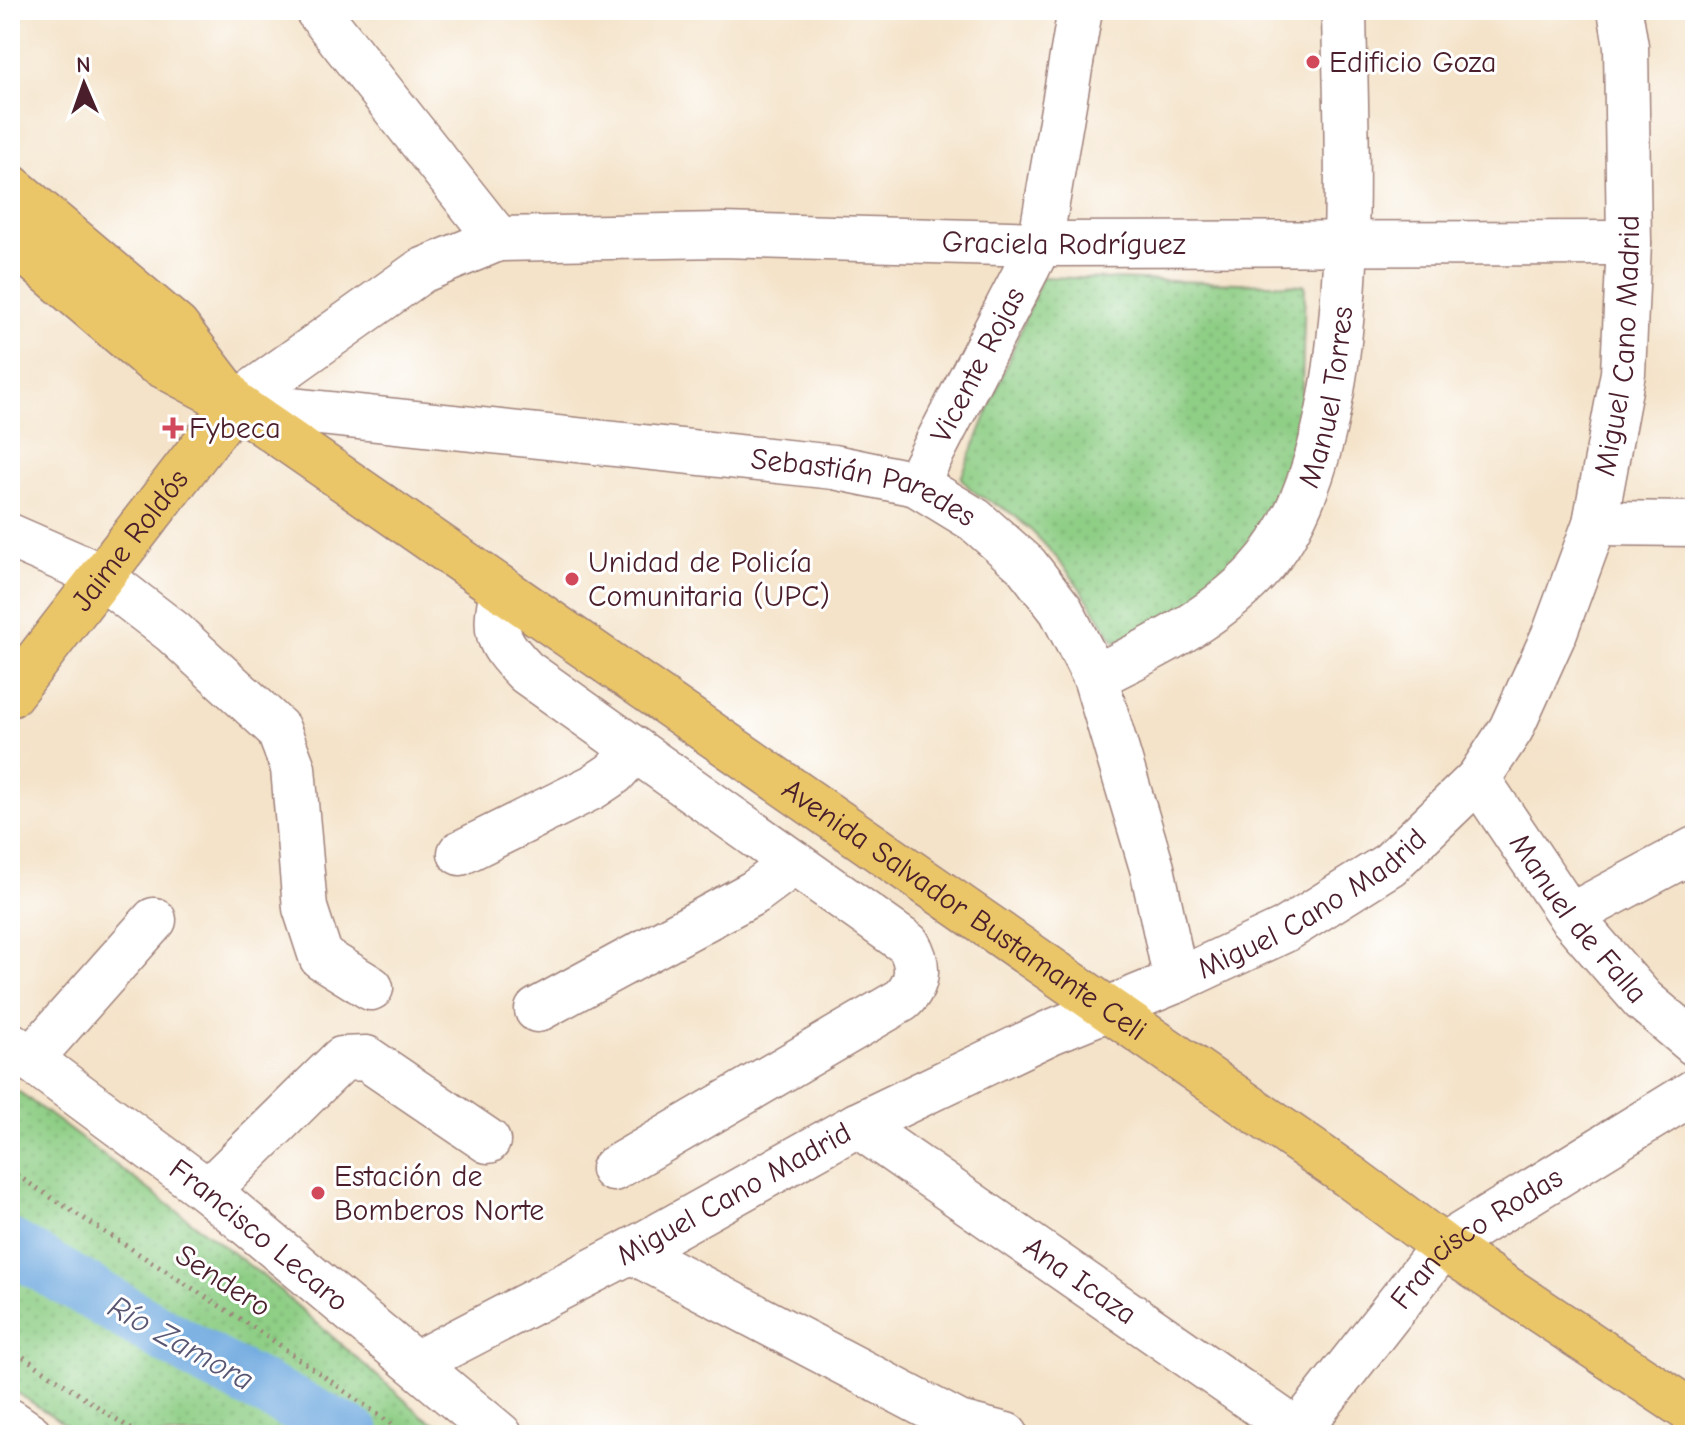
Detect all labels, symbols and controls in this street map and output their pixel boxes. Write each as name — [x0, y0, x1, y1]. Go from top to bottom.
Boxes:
north arrow — [44, 44, 124, 124]
place label: Edificio Goza — [1329, 45, 1496, 80]
text: N — [76, 52, 91, 78]
marker: Edificio Goza — [1304, 53, 1322, 71]
street label: Miguel Cano Madrid — [1587, 215, 1647, 479]
street label: Graciela Rodríguez — [941, 224, 1186, 262]
street label: Vicente Rojas — [923, 281, 1032, 449]
street label: Manuel Torres — [1291, 305, 1360, 492]
place label: Fybeca — [189, 411, 281, 446]
marker: Fybeca — [164, 419, 182, 437]
street label: Sebastián Paredes — [749, 441, 982, 534]
street label: Jaime Roldós — [64, 462, 196, 618]
place label: Unidad de Policía Comunitaria (UPC) — [588, 545, 830, 614]
marker: Unidad de Policía Comunitaria (UPC) — [563, 570, 581, 588]
street label: Avenida Salvador Bustamante Celi — [776, 771, 1153, 1048]
street label: Miguel Cano Madrid — [1192, 821, 1433, 986]
street label: Manuel de Falla — [1502, 827, 1655, 1010]
street label: Miguel Cano Madrid — [611, 1115, 857, 1273]
street label: Francisco Lecaro — [163, 1151, 356, 1319]
place label: Estación de Bomberos Norte — [334, 1159, 544, 1228]
street label: Francisco Rodas — [1383, 1159, 1569, 1316]
marker: Estación de Bomberos Norte — [309, 1184, 327, 1202]
street label: Ana Icaza — [1017, 1229, 1143, 1331]
street label: Sendero — [169, 1237, 277, 1325]
water label: Río Zamora — [102, 1288, 260, 1398]

